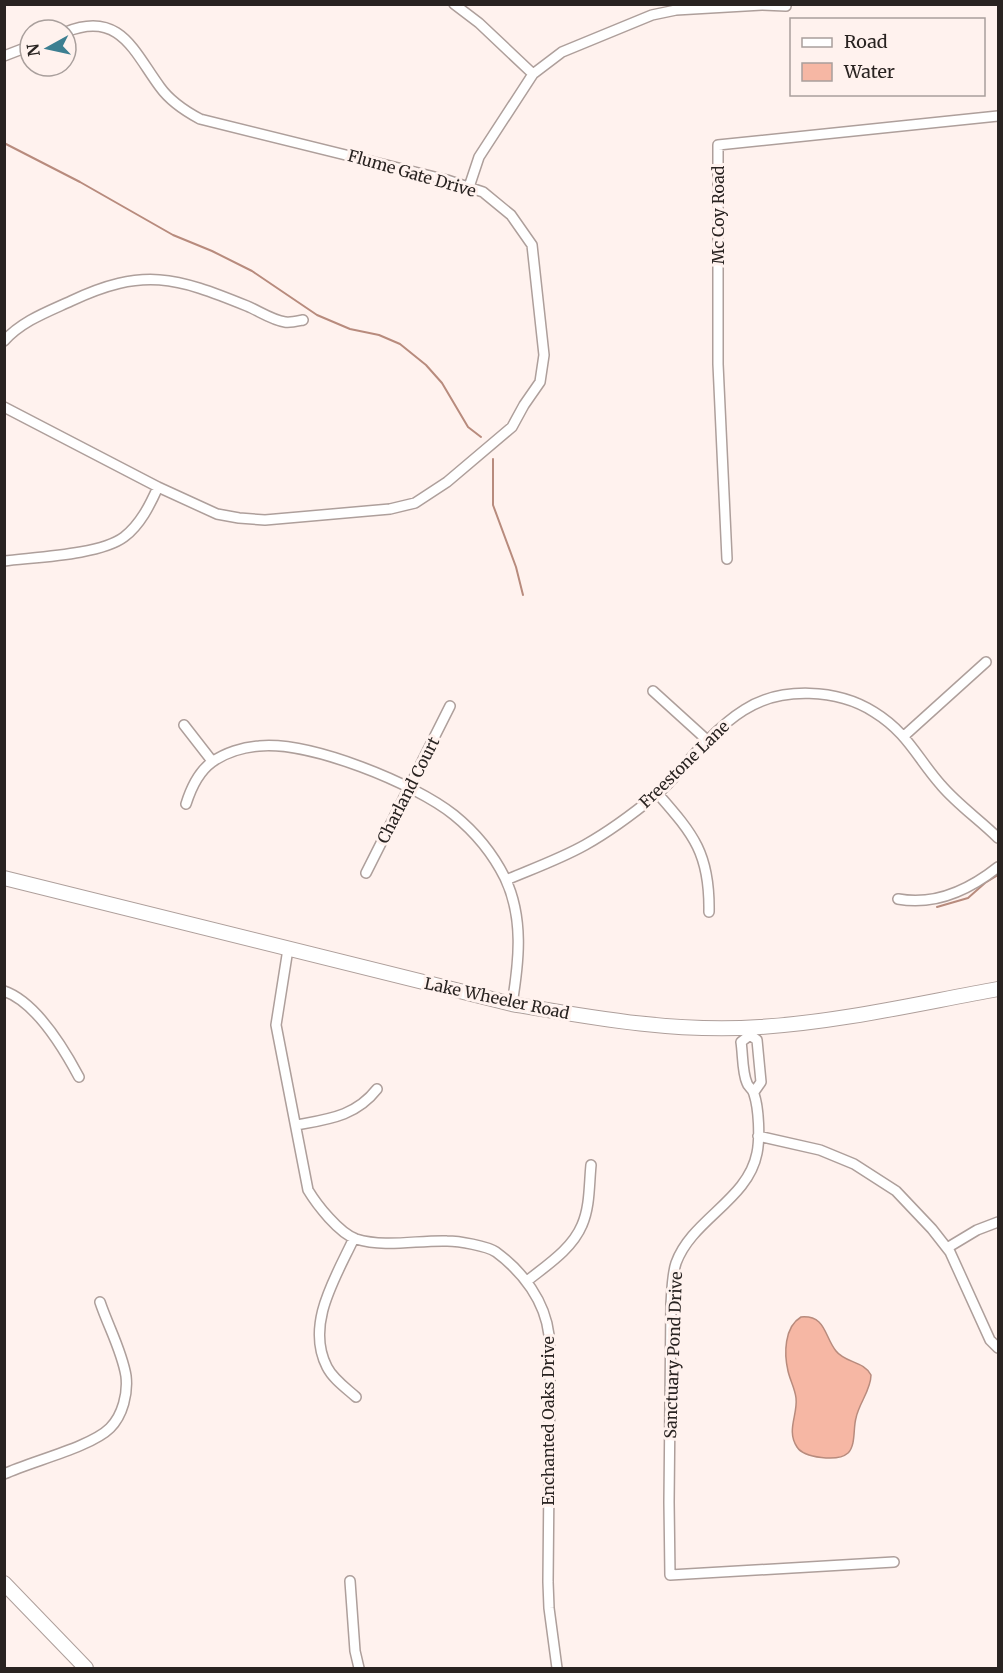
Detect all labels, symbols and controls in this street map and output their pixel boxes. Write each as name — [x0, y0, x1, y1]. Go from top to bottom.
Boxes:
north arrow — [18, 18, 78, 78]
legend — [790, 18, 985, 96]
text: Road — [844, 30, 888, 53]
text: N — [22, 42, 44, 58]
text: Water — [843, 60, 895, 83]
street label: Flume Gate Drive — [346, 145, 478, 201]
street label: Mc Coy Road — [708, 165, 728, 264]
street label: Freestone Lane — [635, 716, 733, 812]
street label: Charland Court — [373, 733, 444, 847]
street label: Lake Wheeler Road — [423, 973, 572, 1023]
street label: Sanctuary Pond Drive — [660, 1271, 686, 1439]
street label: Enchanted Oaks Drive — [538, 1336, 558, 1506]

